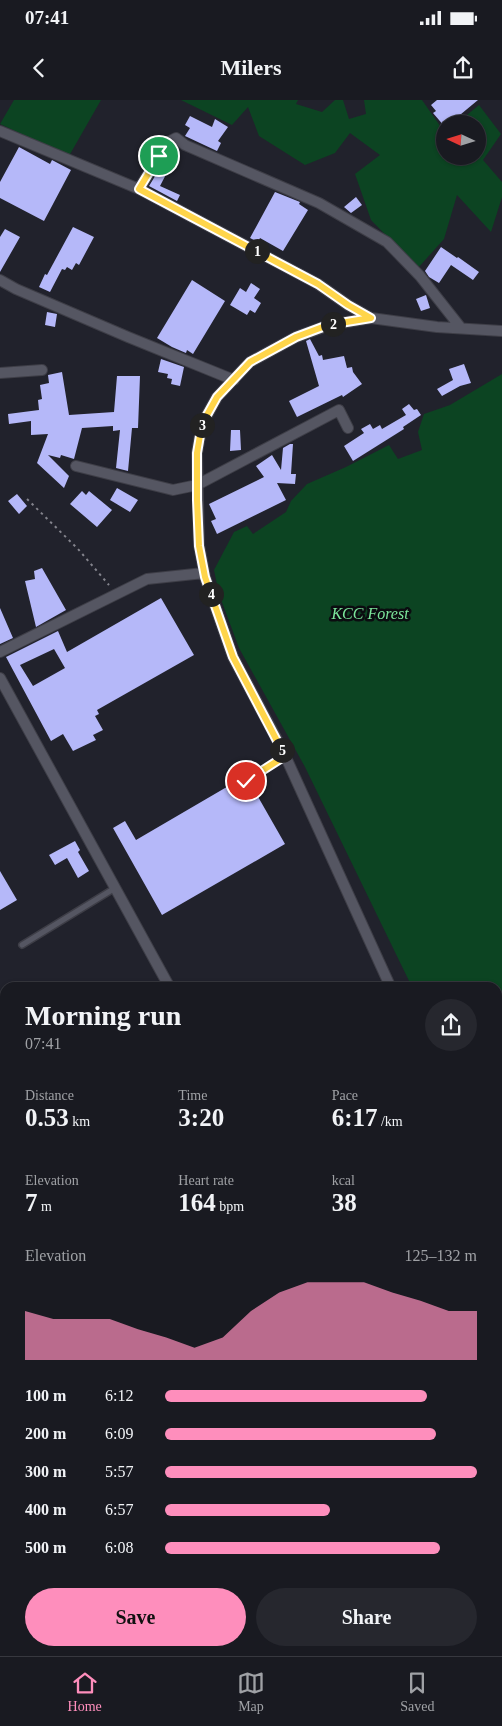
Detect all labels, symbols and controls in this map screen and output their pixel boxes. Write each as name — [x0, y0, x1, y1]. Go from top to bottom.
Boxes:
text: 07:41 — [25, 7, 69, 28]
icon: back — [25, 54, 53, 82]
icon: share — [449, 54, 477, 82]
text: Milers — [220, 55, 282, 80]
north arrow — [436, 115, 486, 165]
map controls — [436, 115, 486, 165]
pin — [138, 135, 180, 177]
icon: arrive — [145, 142, 173, 170]
pin: 1 — [244, 238, 270, 264]
text: 1 — [254, 244, 261, 259]
pin: 2 — [320, 312, 346, 336]
text: 2 — [330, 317, 337, 332]
pin: 3 — [190, 412, 214, 438]
text: 3 — [199, 418, 206, 433]
pin: 4 — [198, 582, 224, 606]
text: 4 — [208, 587, 215, 602]
park label: KCC Forest — [330, 605, 409, 622]
pin: 5 — [270, 738, 294, 762]
text: 5 — [279, 743, 286, 758]
pin — [225, 760, 267, 802]
icon: check — [232, 767, 260, 795]
button: share — [425, 999, 477, 1051]
text: Morning run — [25, 1000, 181, 1031]
text: 07:41 — [25, 1035, 61, 1052]
text: Distance — [25, 1088, 74, 1103]
text: Time — [178, 1088, 207, 1103]
text: Pace — [332, 1088, 358, 1103]
text: 0.53 — [25, 1104, 69, 1131]
text: 3:20 — [178, 1104, 224, 1131]
text: 6:17 — [332, 1104, 377, 1131]
text: km — [69, 1114, 90, 1129]
text: /km — [377, 1114, 403, 1129]
text: Elevation — [25, 1173, 79, 1188]
text: Heart rate — [178, 1173, 234, 1188]
text: kcal — [332, 1173, 355, 1188]
text: 7 — [25, 1189, 38, 1216]
text: 164 — [178, 1189, 216, 1216]
text: 38 — [332, 1189, 357, 1216]
text: m — [38, 1199, 52, 1214]
text: bpm — [216, 1199, 244, 1214]
text: Elevation — [25, 1247, 86, 1264]
text: 125–132 m — [405, 1247, 477, 1264]
text: 100 m — [25, 1387, 66, 1404]
text: 6:12 — [105, 1387, 133, 1404]
text: 200 m — [25, 1425, 66, 1442]
text: 6:09 — [105, 1425, 133, 1442]
text: 300 m — [25, 1463, 66, 1480]
text: 5:57 — [105, 1463, 133, 1480]
text: 400 m — [25, 1501, 66, 1518]
text: 6:57 — [105, 1501, 133, 1518]
text: 500 m — [25, 1539, 66, 1556]
text: 6:08 — [105, 1539, 133, 1556]
button: Save — [25, 1588, 246, 1646]
button: Share — [256, 1588, 477, 1646]
tab: Home — [68, 1669, 102, 1715]
tab: Map — [237, 1669, 265, 1715]
tab: Saved — [400, 1669, 434, 1715]

